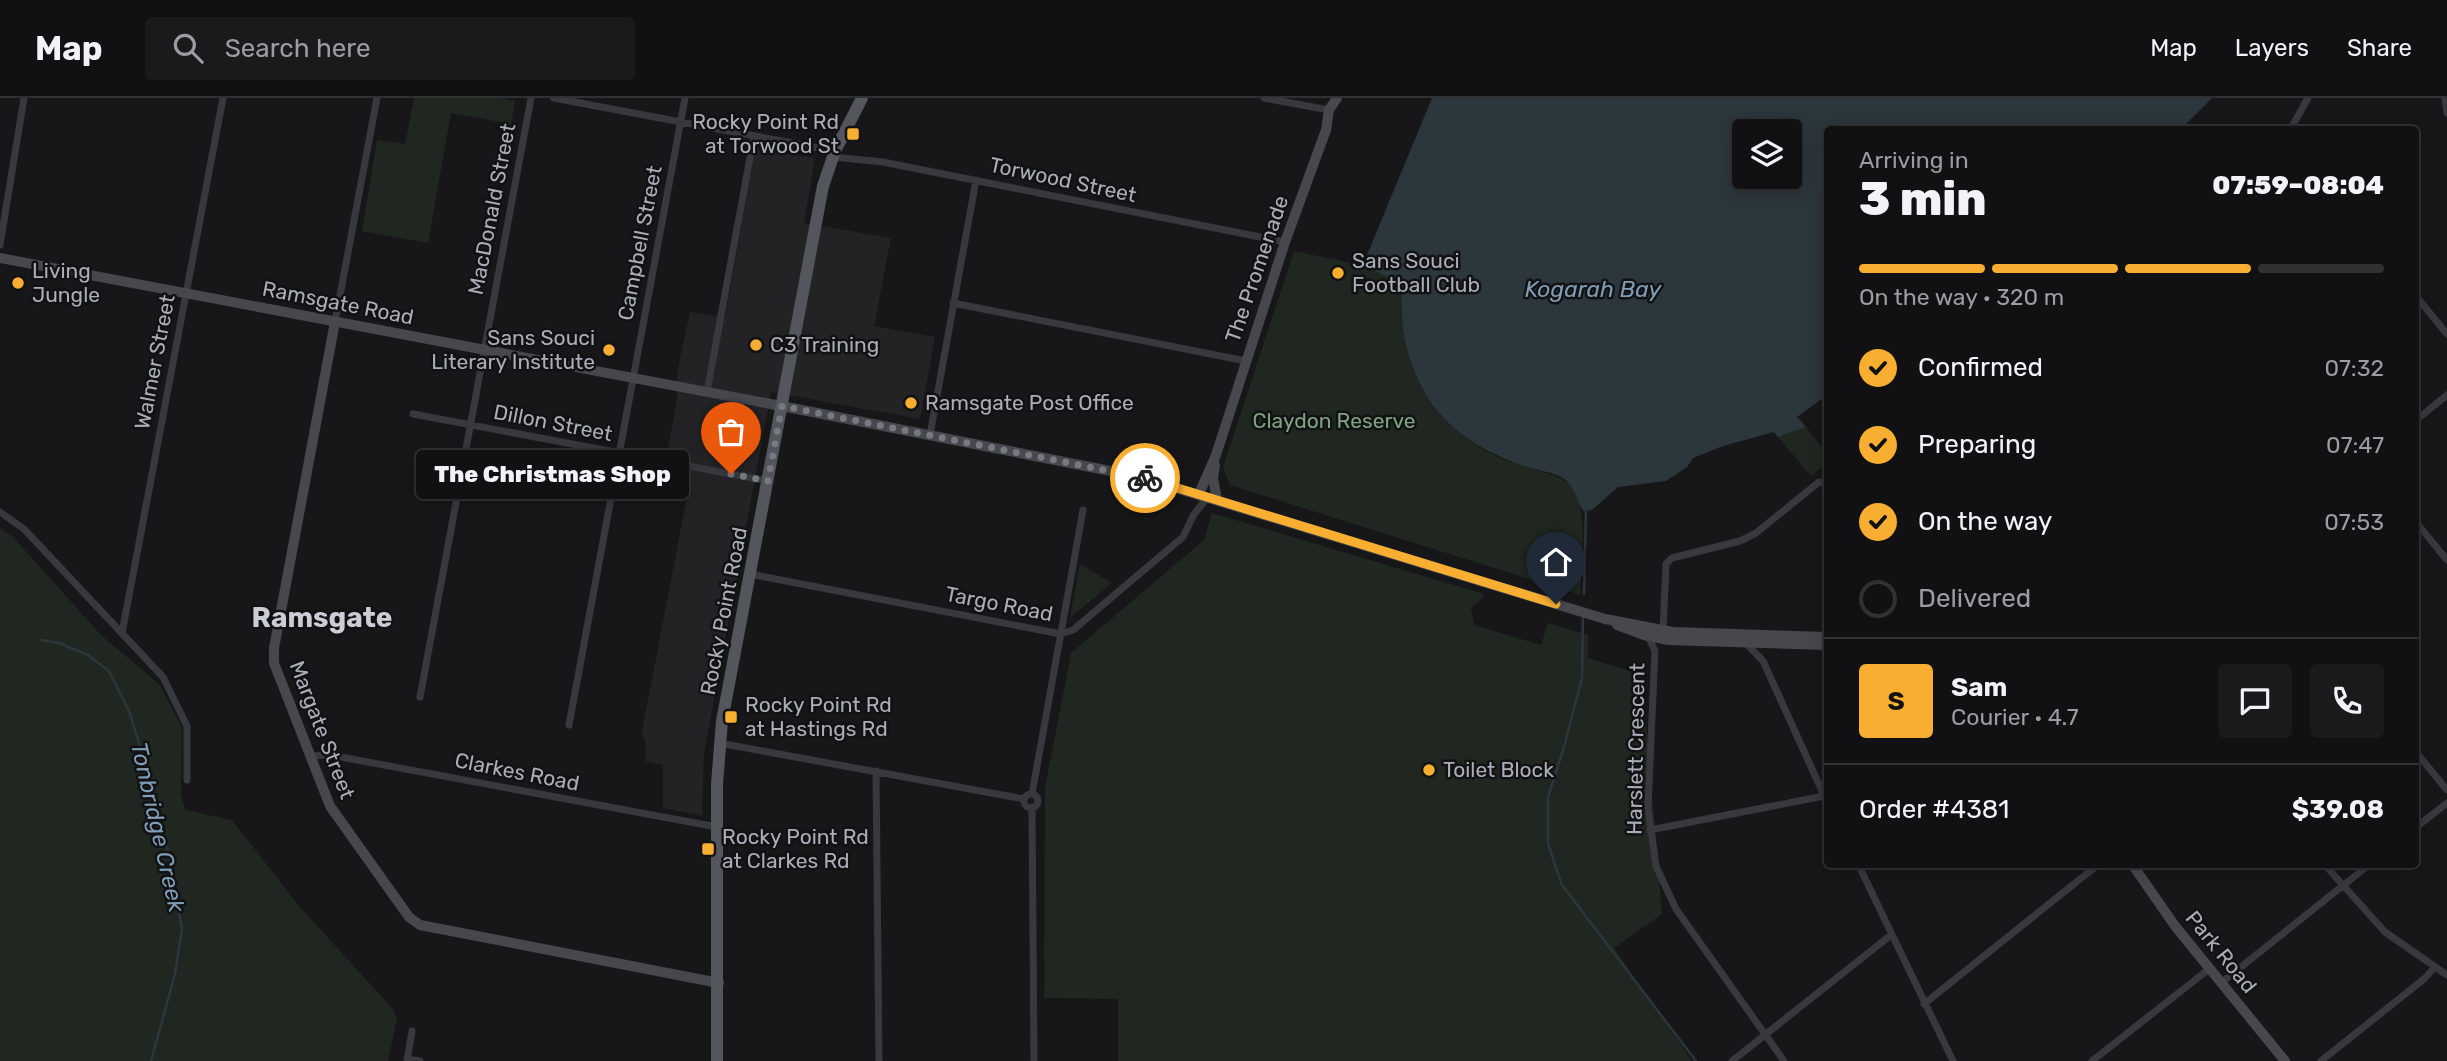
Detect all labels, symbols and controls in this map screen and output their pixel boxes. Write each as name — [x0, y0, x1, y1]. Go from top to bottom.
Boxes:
search box — [145, 17, 635, 80]
text: Map — [35, 29, 103, 68]
icon: search — [169, 29, 207, 67]
text: Search here — [225, 33, 370, 64]
text: Map — [2150, 34, 2197, 62]
text: Layers — [2235, 34, 2309, 62]
text: Share — [2347, 34, 2412, 62]
place label: Rocky Point Rd at Torwood St — [692, 109, 839, 158]
map controls — [1732, 119, 1802, 189]
button: layers — [1732, 119, 1802, 189]
street label: MacDonald Street — [463, 121, 520, 297]
marker: Rocky Point Rd at Torwood St — [845, 126, 861, 142]
text: Arriving in — [1859, 146, 1969, 174]
street label: Torwood Street — [988, 152, 1139, 207]
street label: Campbell Street — [612, 163, 667, 322]
text: 07:59–08:04 — [2212, 170, 2384, 201]
text: 3 min — [1859, 172, 1987, 227]
street label: The Promenade — [1220, 192, 1293, 346]
place label: Sans Souci Football Club — [1352, 248, 1480, 297]
place label: Living Jungle — [32, 258, 100, 307]
marker: Sans Souci Football Club — [1330, 265, 1346, 281]
marker: Living Jungle — [10, 275, 26, 291]
water label: Kogarah Bay — [1525, 275, 1663, 303]
street label: Ramsgate Road — [260, 276, 416, 329]
text: On the way · 320 m — [1859, 283, 2064, 311]
street label: Walmer Street — [129, 292, 180, 431]
place label: Sans Souci Literary Institute — [431, 325, 595, 374]
place label: C3 Training — [770, 332, 879, 357]
marker: C3 Training — [748, 337, 764, 353]
marker: Sans Souci Literary Institute — [601, 342, 617, 358]
icon: check — [1859, 349, 1897, 387]
text: Confirmed — [1918, 352, 2043, 383]
text: 07:32 — [2324, 354, 2384, 382]
place label: Ramsgate Post Office — [925, 390, 1134, 415]
marker: Ramsgate Post Office — [903, 395, 919, 411]
street label: Dillon Street — [492, 399, 615, 446]
pin — [701, 402, 761, 474]
park label: Claydon Reserve — [1253, 408, 1415, 433]
icon: bag — [712, 413, 750, 451]
icon: check — [1859, 426, 1897, 464]
text: Preparing — [1918, 429, 2036, 460]
text: 07:47 — [2326, 431, 2384, 459]
courier — [1110, 443, 1180, 513]
callout: The Christmas Shop — [416, 450, 689, 498]
icon: bike — [1126, 459, 1164, 497]
text: The Christmas Shop — [434, 460, 671, 488]
icon: check — [1859, 503, 1897, 541]
text: On the way — [1918, 506, 2052, 537]
text: 07:53 — [2324, 508, 2384, 536]
street label: Rocky Point Road — [695, 525, 752, 697]
pin — [1526, 532, 1586, 604]
icon: home — [1537, 543, 1575, 581]
street label: Targo Road — [943, 581, 1055, 626]
text: Delivered — [1918, 583, 2031, 614]
district label: Ramsgate — [252, 601, 392, 634]
street label: Margate Street — [285, 657, 360, 802]
street label: Harslett Crescent — [1622, 663, 1649, 835]
button: chat — [2218, 664, 2292, 738]
button: phone — [2310, 664, 2384, 738]
text: Sam — [1951, 672, 2007, 703]
text: S — [1887, 686, 1905, 717]
place label: Rocky Point Rd at Hastings Rd — [745, 692, 892, 741]
text: Courier · 4.7 — [1951, 703, 2078, 731]
marker: Rocky Point Rd at Hastings Rd — [723, 709, 739, 725]
water label: Tonbridge Creek — [125, 739, 191, 916]
street label: Clarkes Road — [453, 747, 582, 796]
place label: Toilet Block — [1443, 757, 1554, 782]
marker: Toilet Block — [1421, 762, 1437, 778]
text: Order #4381 — [1859, 794, 2009, 825]
text: $39.08 — [2292, 794, 2384, 825]
place label: Rocky Point Rd at Clarkes Rd — [722, 824, 869, 873]
marker: Rocky Point Rd at Clarkes Rd — [700, 841, 716, 857]
street label: Park Road — [2181, 906, 2262, 998]

